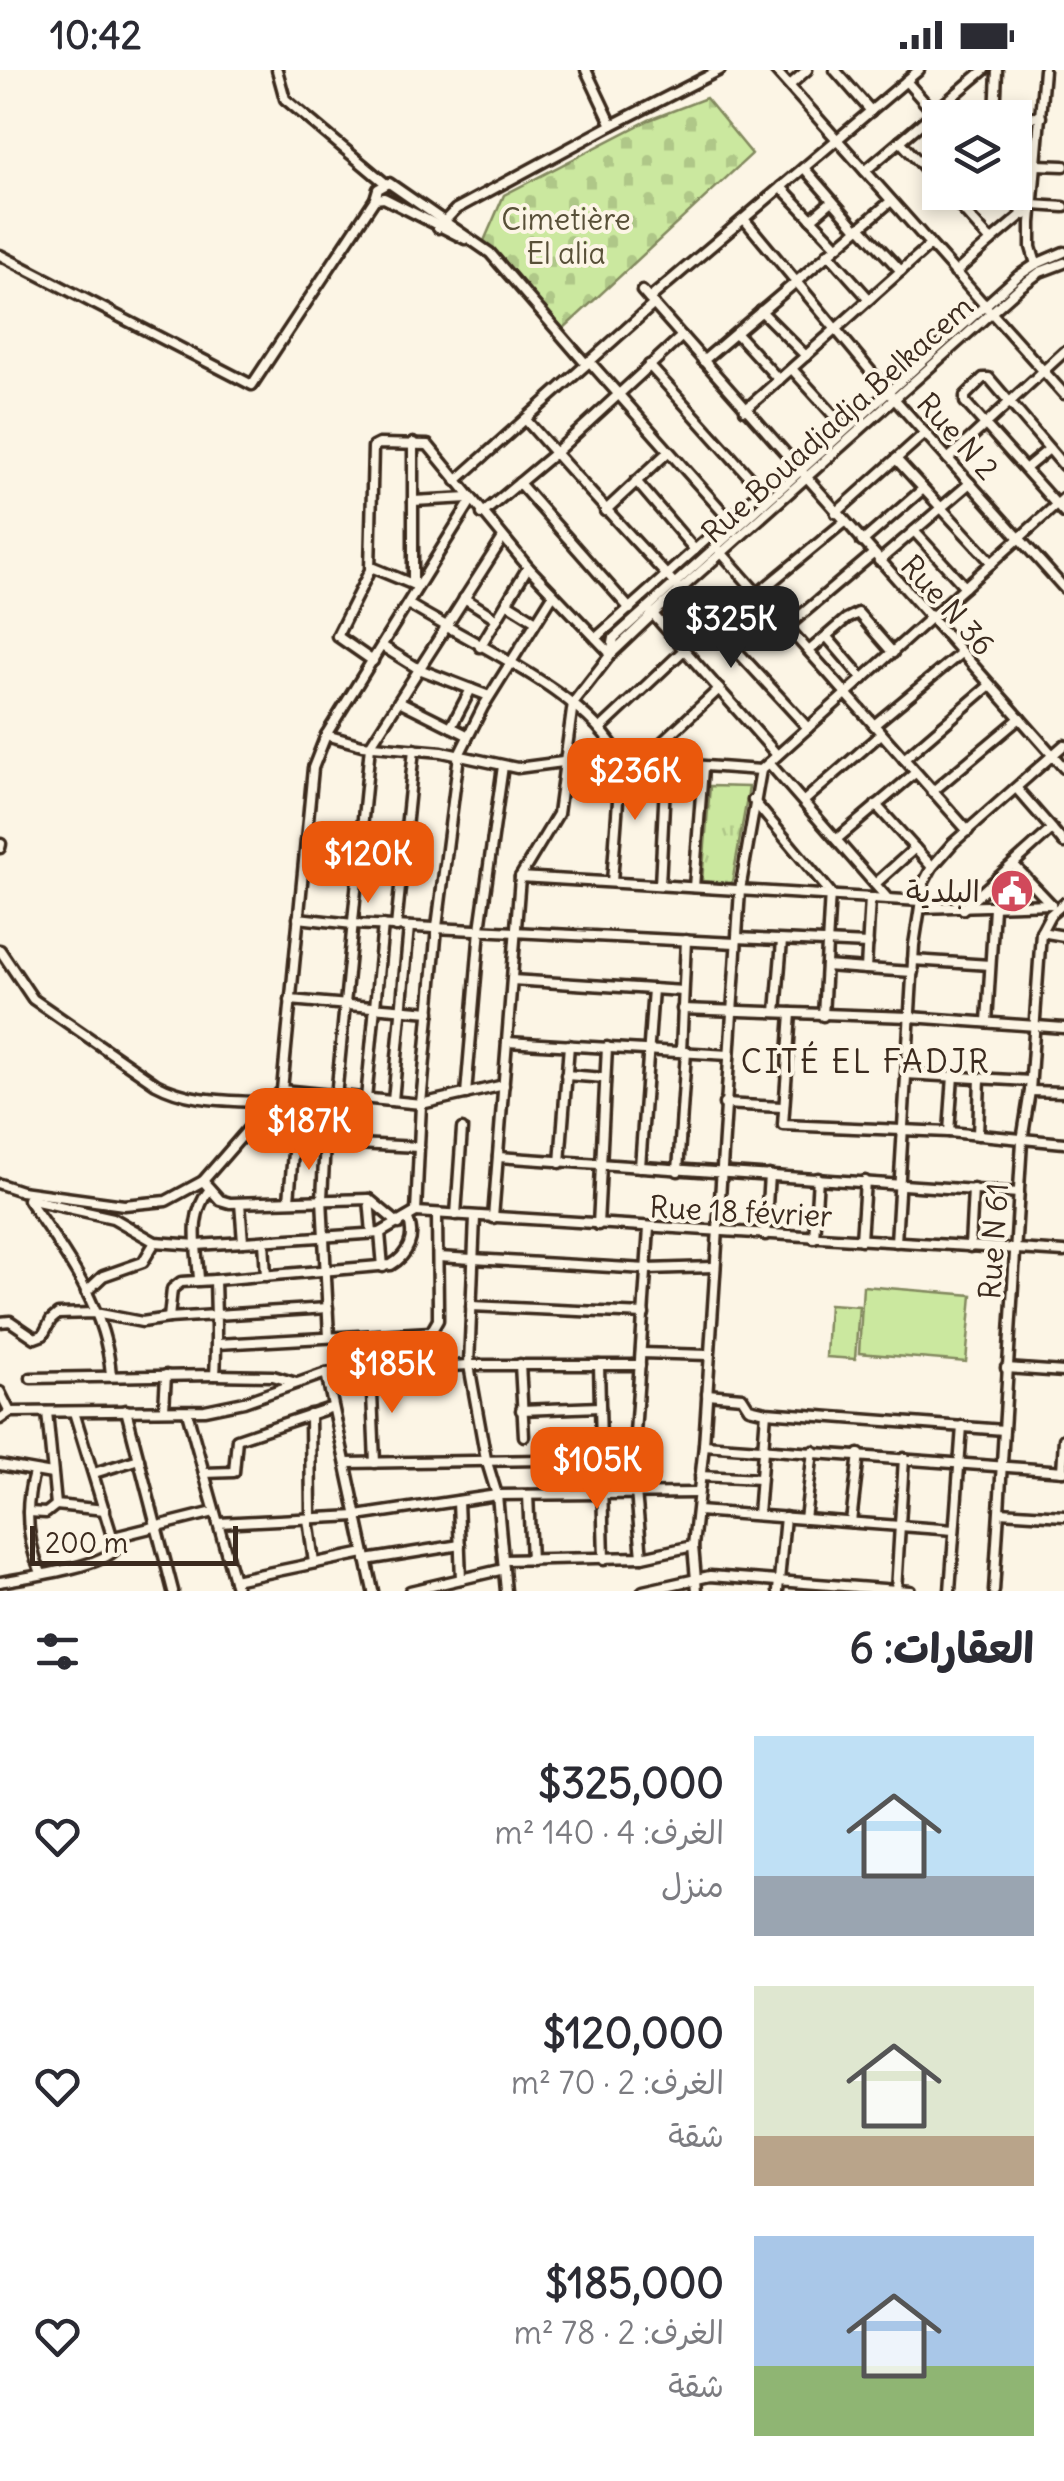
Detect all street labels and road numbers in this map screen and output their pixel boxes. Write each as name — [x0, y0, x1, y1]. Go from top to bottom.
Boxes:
street label: Rue Bouadjadja Belkacem — [693, 287, 981, 551]
street label: Rue N 2 — [909, 385, 1007, 487]
street label: Rue N 36 — [893, 547, 1003, 663]
street label: Rue N 61 — [970, 1181, 1016, 1301]
street label: Rue 18 février — [649, 1187, 833, 1235]

